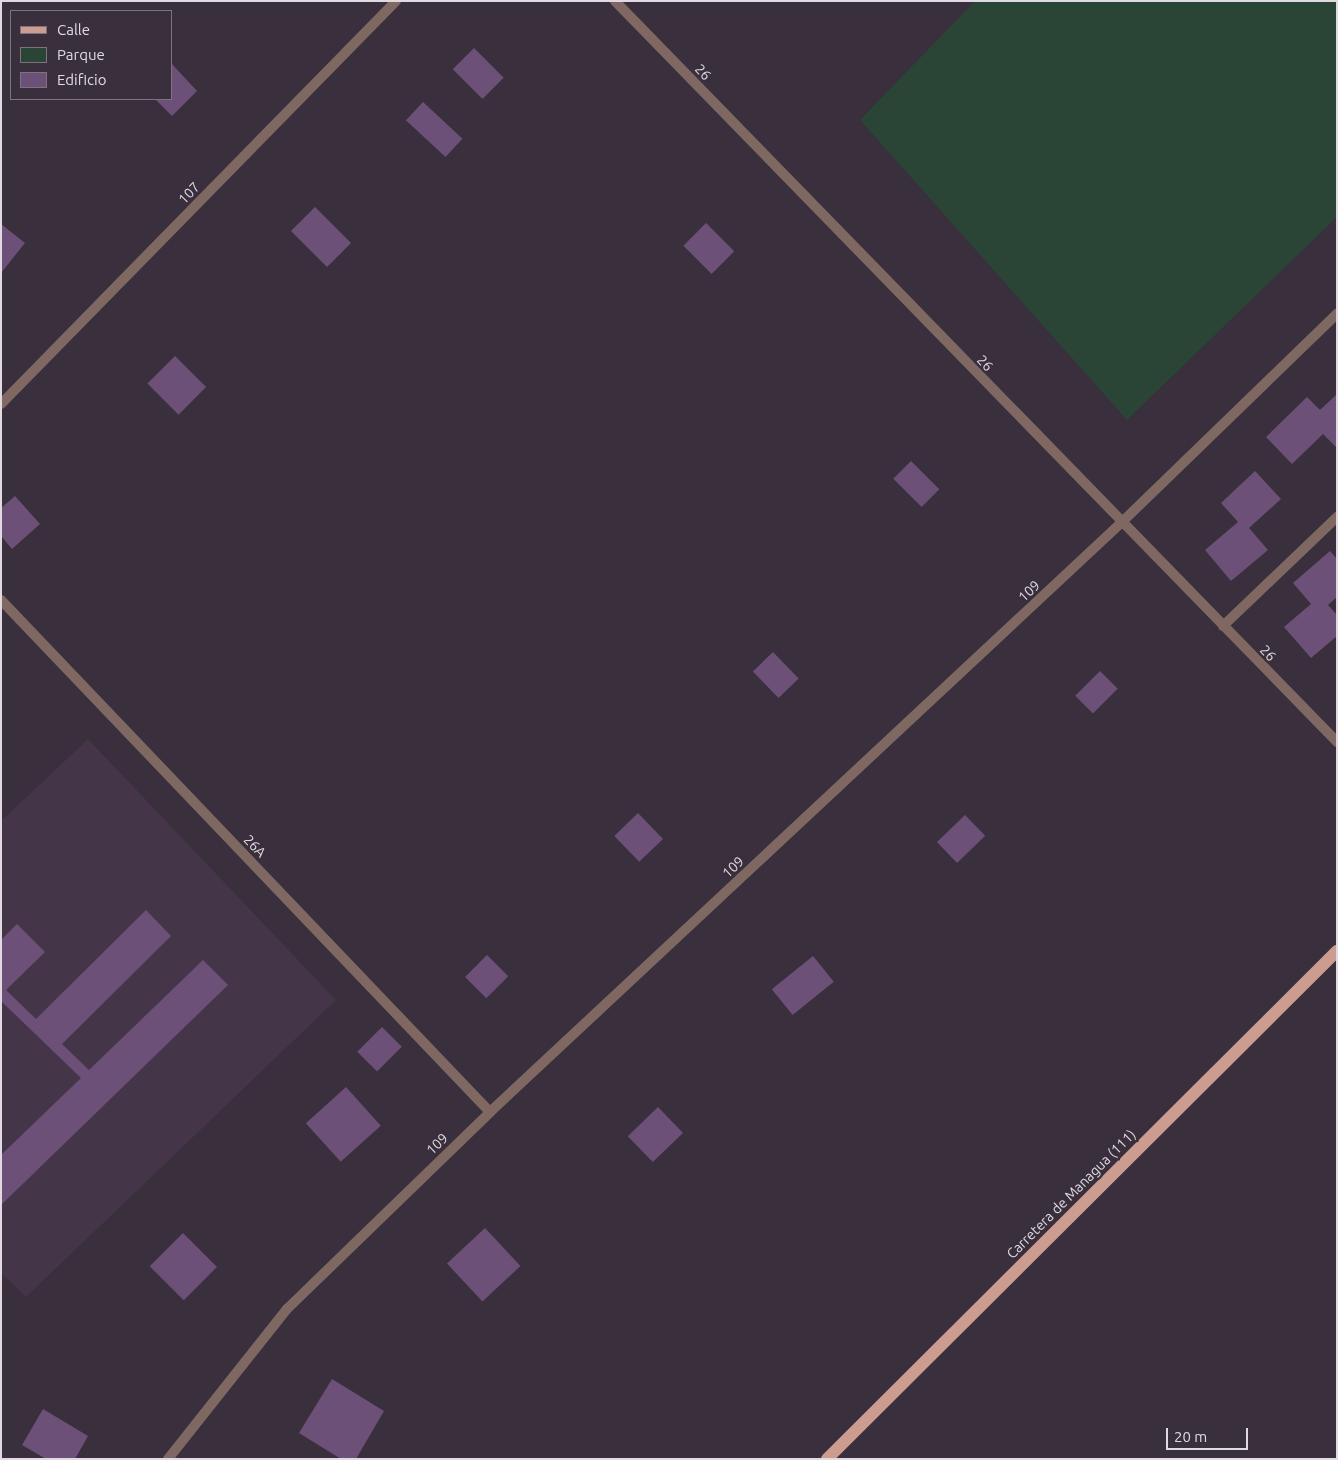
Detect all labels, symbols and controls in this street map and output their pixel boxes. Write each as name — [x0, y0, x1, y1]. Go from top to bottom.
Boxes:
legend — [10, 10, 172, 100]
text: Calle — [57, 21, 90, 38]
text: Parque — [57, 46, 105, 63]
street label: 26 — [691, 60, 715, 84]
text: Edificio — [57, 71, 106, 88]
street label: 107 — [175, 179, 203, 207]
street label: 26 — [973, 351, 997, 375]
street label: 109 — [1015, 577, 1043, 605]
street label: 26 — [1256, 641, 1280, 665]
street label: 26A — [240, 831, 270, 861]
street label: 109 — [719, 853, 747, 881]
street label: Carretera de Managua (111) — [1003, 1126, 1139, 1262]
street label: 109 — [423, 1130, 451, 1158]
scale bar — [1168, 1418, 1250, 1450]
text: 20 m — [1174, 1428, 1207, 1445]

